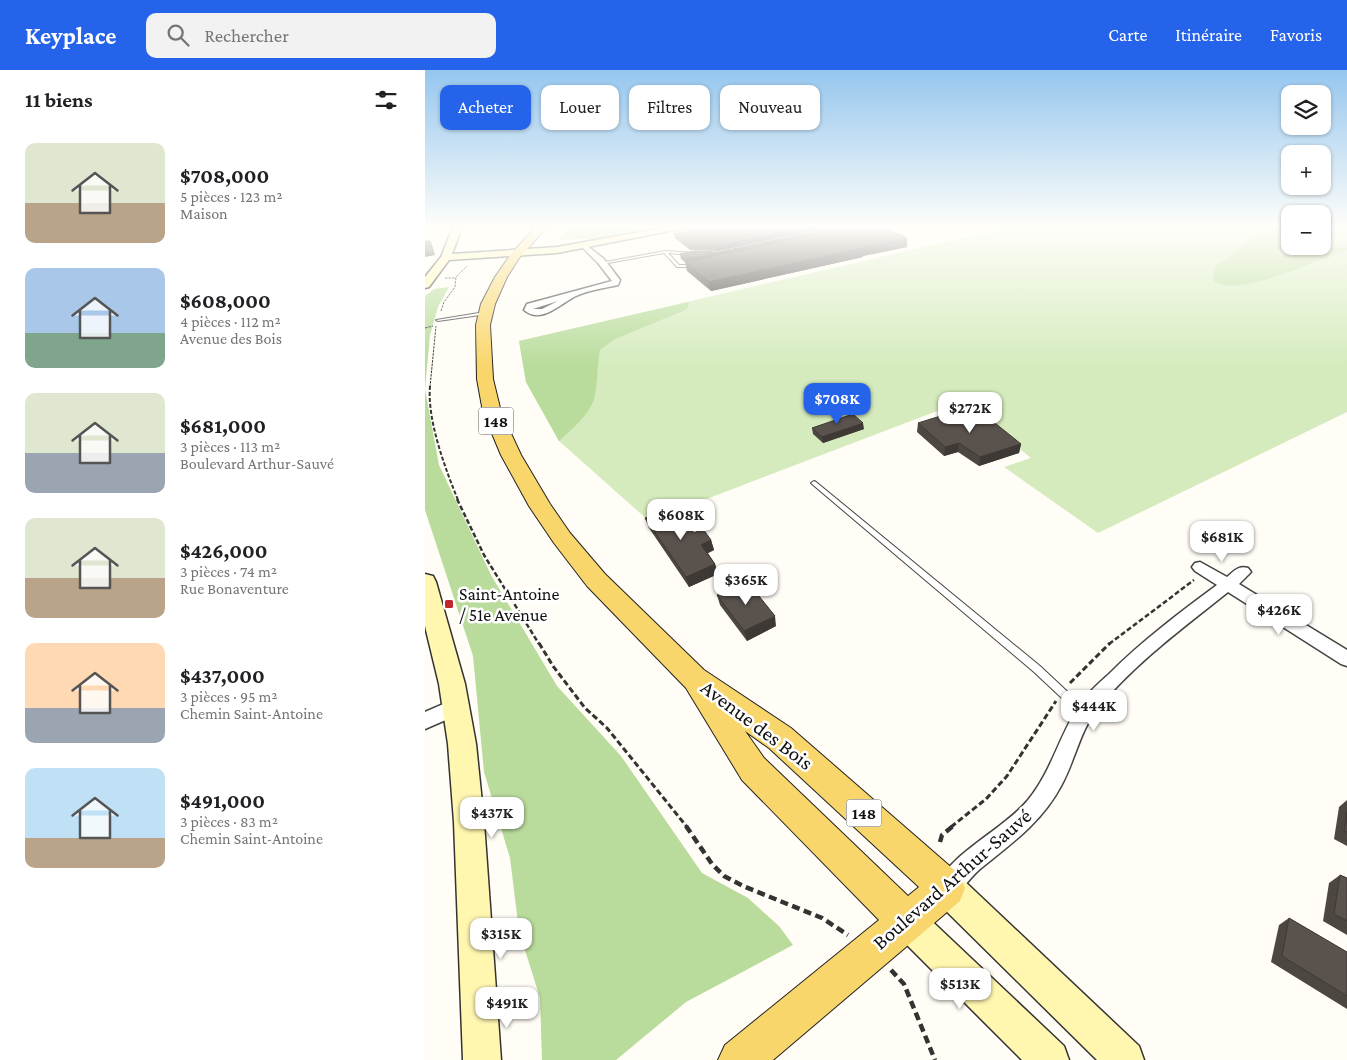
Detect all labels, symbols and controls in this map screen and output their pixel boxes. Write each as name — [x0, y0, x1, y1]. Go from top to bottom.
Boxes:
search box — [146, 13, 496, 58]
icon: search — [164, 21, 192, 49]
text: Keyplace — [25, 22, 116, 49]
text: Rechercher — [204, 25, 289, 46]
text: Carte — [1108, 25, 1147, 45]
text: Itinéraire — [1175, 25, 1242, 45]
text: Favoris — [1270, 25, 1322, 45]
chip: Acheter — [440, 85, 531, 130]
chip: Louer — [541, 85, 619, 130]
chip: Filtres — [629, 85, 710, 130]
chip: Nouveau — [720, 85, 820, 130]
map controls — [1281, 85, 1331, 255]
button: layers — [1281, 85, 1331, 135]
icon: filters — [372, 86, 400, 114]
text: 11 biens — [25, 88, 93, 112]
button: + — [1281, 145, 1331, 195]
icon: home — [65, 163, 125, 223]
text: $708,000 — [180, 164, 269, 188]
text: 5 pièces · 123 m² — [180, 188, 283, 205]
text: Maison — [180, 205, 228, 222]
button: − — [1281, 205, 1331, 255]
icon: home — [65, 288, 125, 348]
text: $608,000 — [180, 289, 271, 313]
text: 4 pièces · 112 m² — [180, 313, 281, 330]
text: Avenue des Bois — [180, 330, 282, 347]
pin: $708K — [802, 382, 872, 425]
text: $708K — [815, 390, 859, 407]
pin: $272K — [935, 392, 1005, 434]
text: $272K — [949, 399, 991, 416]
road number: 148 — [479, 408, 513, 434]
icon: home — [65, 413, 125, 473]
text: $681,000 — [180, 414, 266, 438]
text: 3 pièces · 113 m² — [180, 438, 280, 455]
text: Boulevard Arthur-Sauvé — [180, 455, 334, 472]
pin: $608K — [646, 498, 716, 541]
text: $608K — [658, 506, 704, 523]
pin: $681K — [1187, 520, 1257, 563]
text: $681K — [1201, 528, 1243, 545]
icon: home — [65, 538, 125, 598]
text: $426,000 — [180, 539, 268, 563]
text: 3 pièces · 74 m² — [180, 563, 277, 580]
pin: $365K — [711, 564, 781, 606]
text: $365K — [725, 571, 767, 588]
text: Rue Bonaventure — [180, 580, 289, 597]
place label: Saint-Antoine / 51e Avenue — [459, 584, 560, 625]
pin: $426K — [1244, 594, 1314, 636]
marker: Saint-Antoine / 51e Avenue — [443, 598, 455, 610]
text: $426K — [1257, 601, 1301, 618]
icon: home — [65, 663, 125, 723]
text: $437,000 — [180, 664, 265, 688]
street label: Avenue des Bois — [696, 675, 818, 775]
text: 3 pièces · 95 m² — [180, 688, 278, 705]
pin: $444K — [1059, 690, 1129, 732]
text: $444K — [1072, 697, 1116, 714]
text: Chemin Saint-Antoine — [180, 705, 323, 722]
icon: home — [65, 788, 125, 848]
text: $491,000 — [180, 789, 265, 813]
pin: $437K — [457, 796, 527, 839]
road number: 148 — [847, 800, 881, 826]
text: $437K — [471, 804, 513, 821]
street label: Boulevard Arthur-Sauvé — [868, 804, 1036, 954]
text: 3 pièces · 83 m² — [180, 813, 278, 830]
text: Chemin Saint-Antoine — [180, 830, 323, 847]
pin: $315K — [466, 918, 536, 960]
text: $315K — [481, 925, 521, 942]
pin: $513K — [925, 968, 995, 1010]
text: $513K — [940, 975, 980, 992]
pin: $491K — [472, 986, 542, 1029]
text: $491K — [486, 994, 528, 1011]

